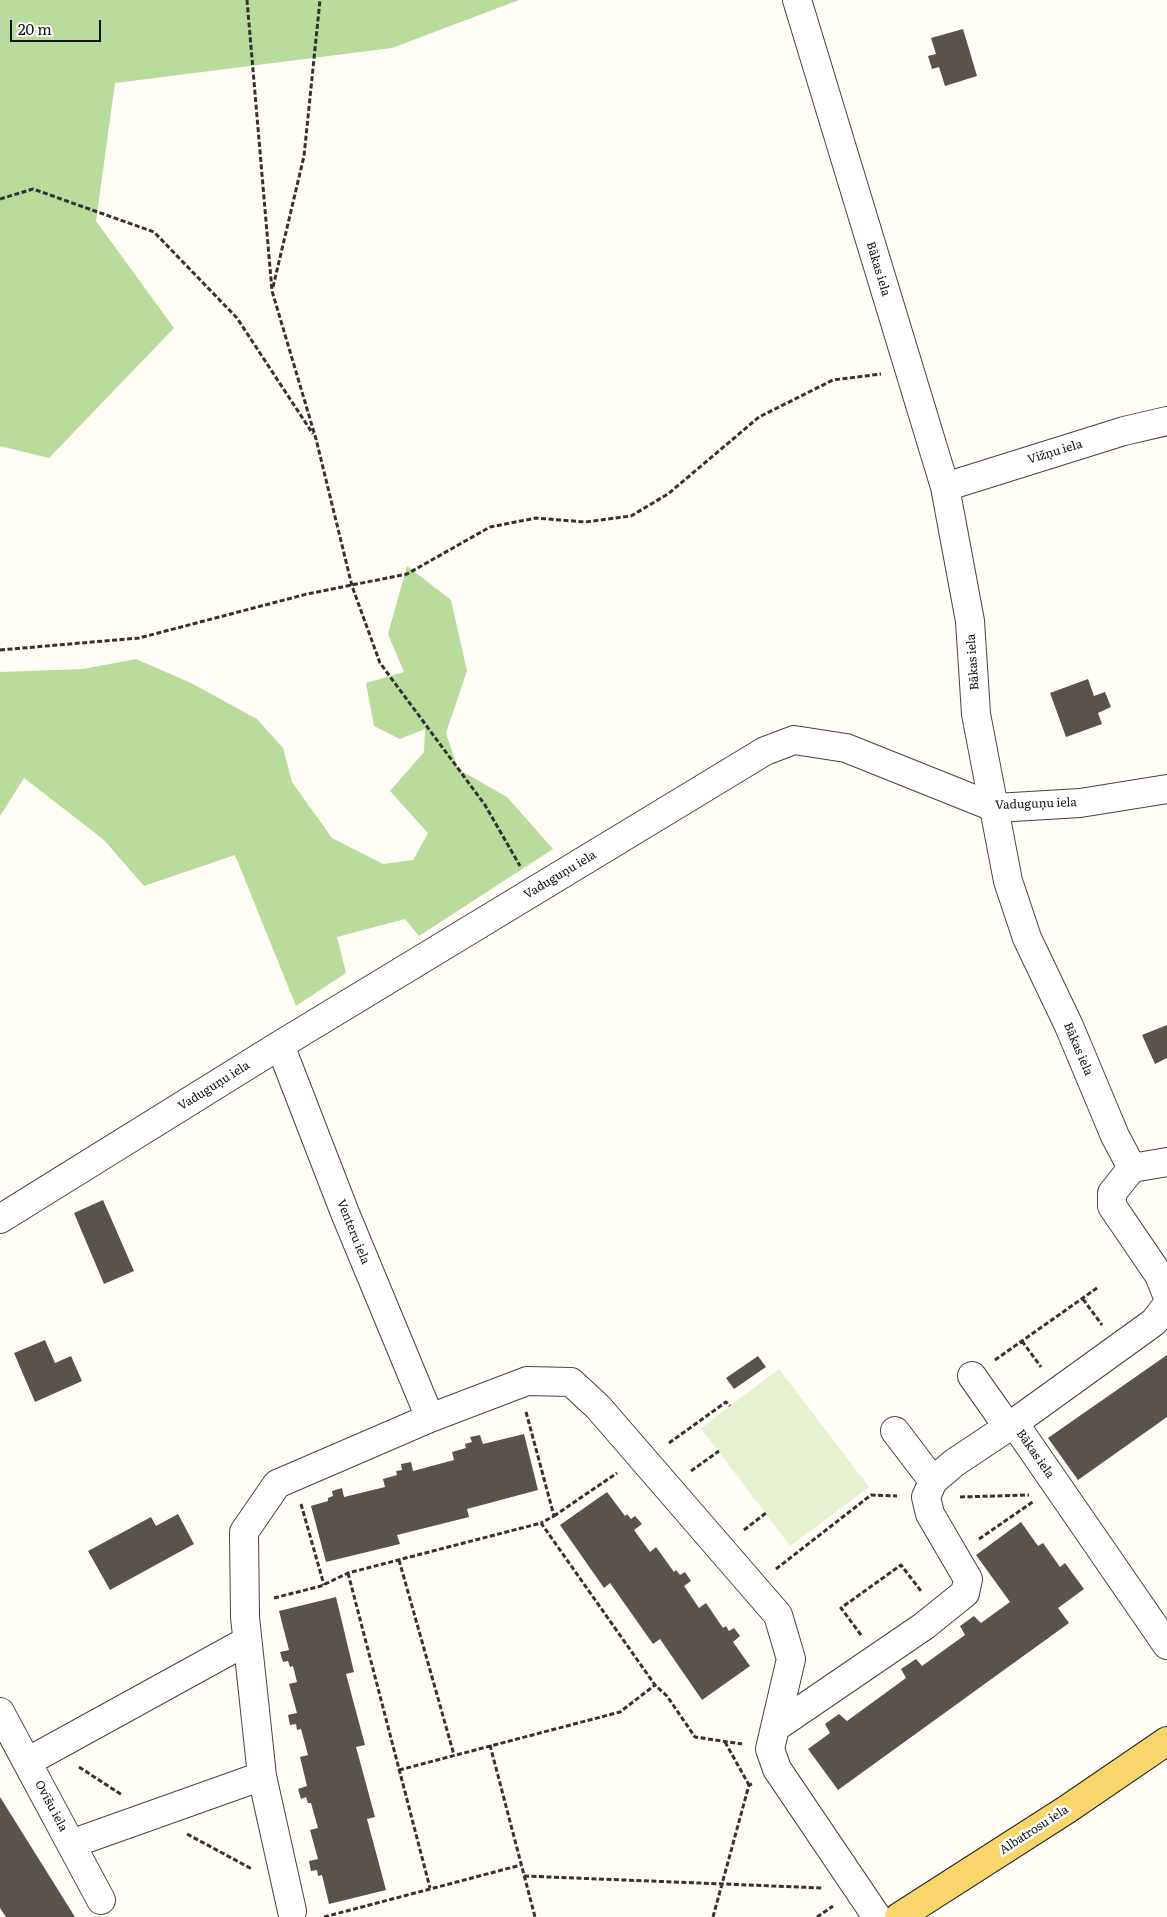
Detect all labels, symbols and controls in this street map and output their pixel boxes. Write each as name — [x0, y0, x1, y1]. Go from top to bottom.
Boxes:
scale bar — [12, 10, 104, 42]
text: 20 m — [18, 17, 52, 40]
street label: Bākas iela — [863, 240, 893, 298]
street label: Vižņu iela — [1026, 437, 1084, 467]
street label: Bākas iela — [964, 633, 982, 691]
street label: Vaduguņu iela — [995, 795, 1077, 813]
street label: Vaduguņu iela — [521, 848, 599, 902]
street label: Bākas iela — [1060, 1020, 1096, 1078]
street label: Vaduguņu iela — [176, 1058, 252, 1114]
street label: Venteru iela — [333, 1198, 373, 1266]
street label: Bākas iela — [1013, 1427, 1057, 1481]
street label: Ovīšu iela — [31, 1778, 71, 1834]
street label: Albatrosu iela — [997, 1802, 1071, 1858]

